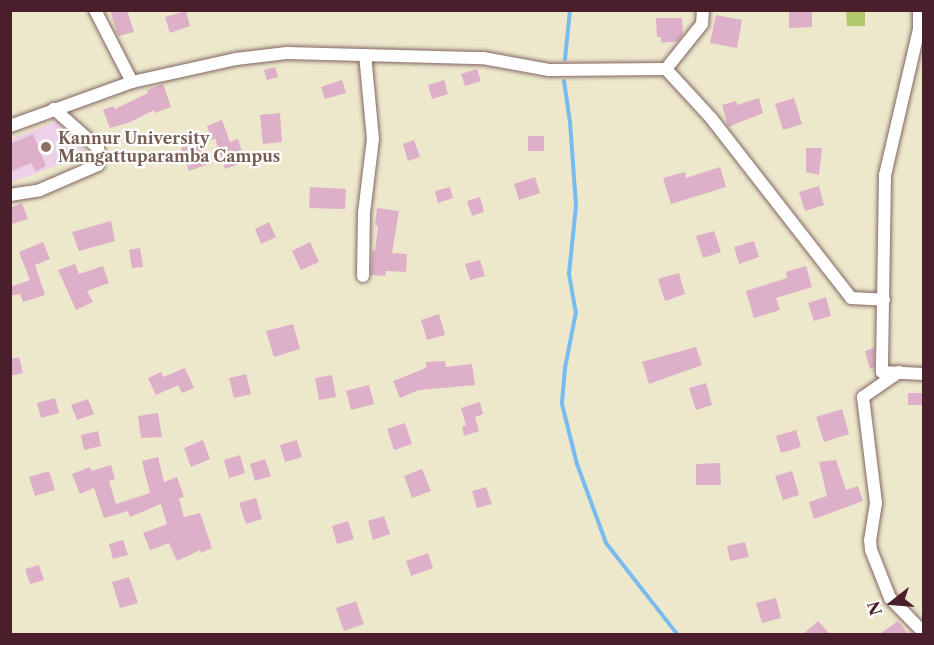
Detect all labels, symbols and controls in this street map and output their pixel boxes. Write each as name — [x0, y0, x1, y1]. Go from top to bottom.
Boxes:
place label: Kannur University Mangattuparamba Campus — [58, 128, 280, 166]
marker: Kannur University Mangattuparamba Campus — [39, 140, 53, 154]
north arrow — [862, 573, 922, 633]
text: N — [863, 599, 886, 618]

